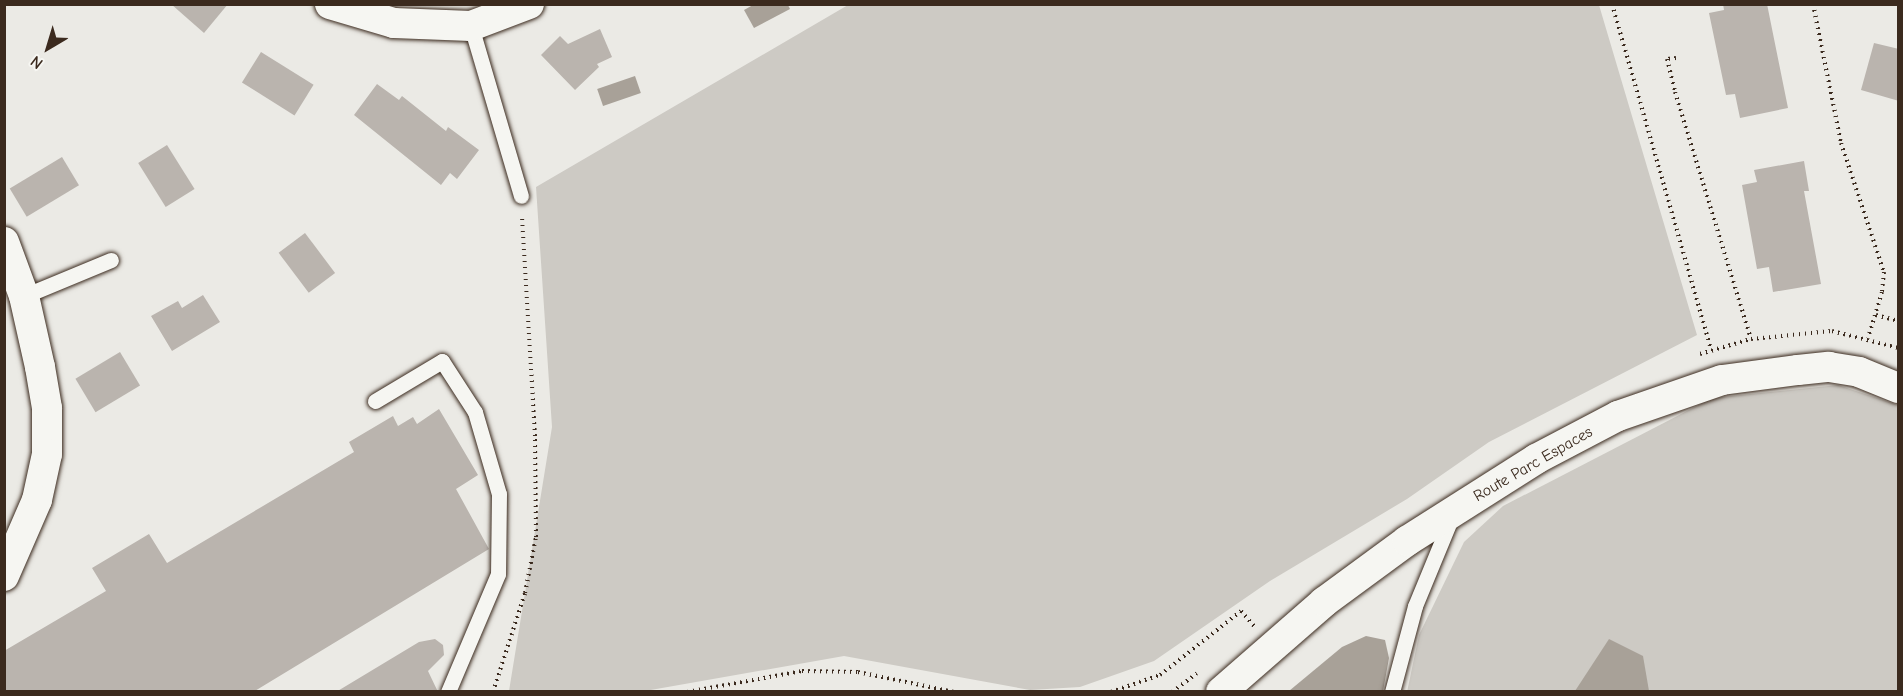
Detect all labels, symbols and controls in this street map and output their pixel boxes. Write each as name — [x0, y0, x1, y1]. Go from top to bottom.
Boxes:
north arrow — [18, 18, 78, 78]
text: N — [27, 52, 47, 72]
street label: Route Parc Espaces — [1470, 422, 1596, 506]

